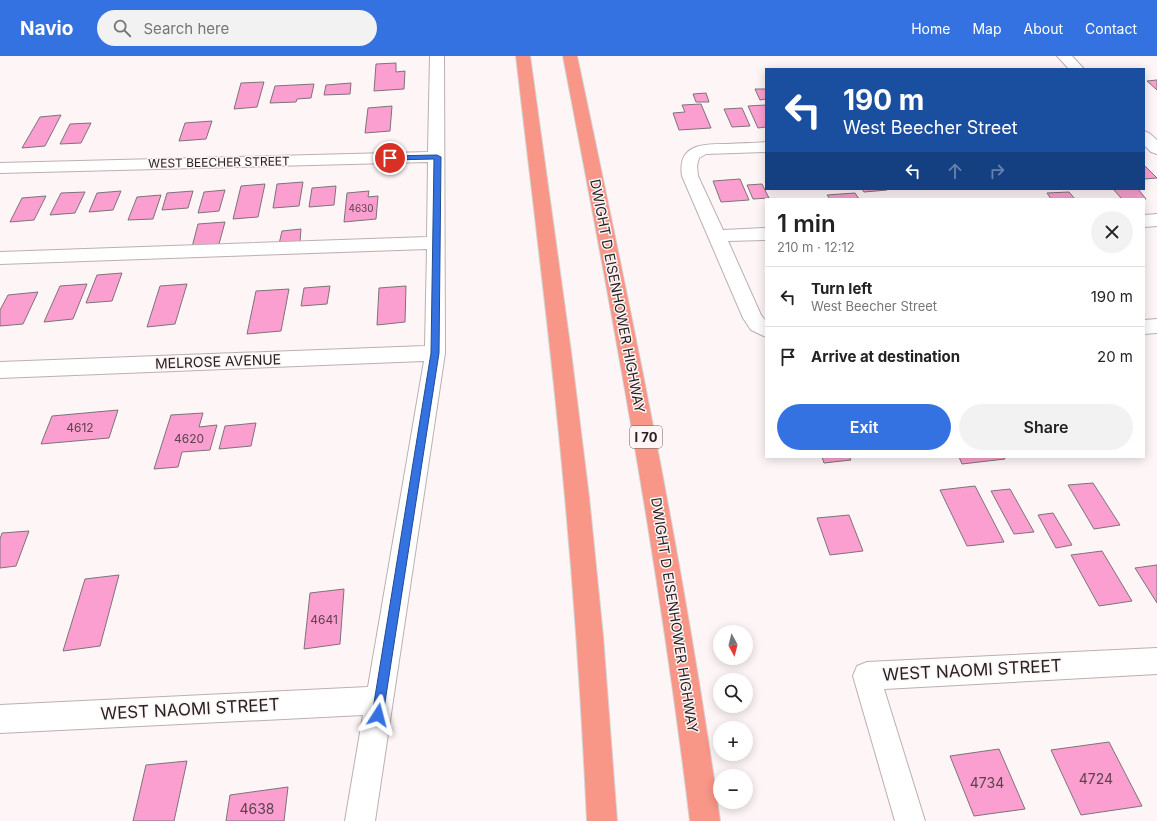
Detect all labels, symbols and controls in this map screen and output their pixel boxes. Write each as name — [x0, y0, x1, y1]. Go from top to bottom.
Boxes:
search box — [97, 10, 377, 46]
text: Navio — [20, 17, 73, 40]
icon: search — [111, 17, 133, 39]
text: Search here — [143, 19, 229, 38]
text: Home — [911, 20, 950, 37]
text: Map — [972, 20, 1002, 37]
text: About — [1024, 20, 1063, 37]
text: Contact — [1085, 20, 1137, 37]
text: 190 m — [843, 83, 924, 117]
icon: left — [777, 84, 829, 136]
text: West Beecher Street — [843, 117, 1018, 138]
pin — [373, 141, 407, 175]
icon: arrive — [379, 147, 401, 169]
street label: WEST BEECHER STREET — [148, 153, 290, 171]
icon: left — [902, 160, 924, 182]
icon: ahead — [944, 160, 966, 182]
icon: right — [986, 160, 1008, 182]
street label: DWIGHT D EISENHOWER HIGHWAY — [587, 178, 649, 415]
house number: 4630 — [348, 202, 374, 214]
text: 1 min — [777, 209, 836, 238]
button: close — [1091, 211, 1133, 253]
text: 210 m · 12:12 — [777, 239, 855, 255]
text: Turn left — [811, 279, 872, 298]
icon: left — [777, 286, 799, 308]
text: 190 m — [1091, 287, 1133, 306]
text: West Beecher Street — [811, 298, 937, 314]
icon: arrive — [777, 346, 799, 368]
text: Arrive at destination — [811, 347, 960, 366]
text: 20 m — [1097, 347, 1133, 366]
street label: MELROSE AVENUE — [155, 350, 281, 372]
button: Exit — [777, 404, 951, 450]
button: Share — [959, 404, 1133, 450]
house number: 4612 — [66, 420, 94, 435]
road number: I 70 — [630, 426, 662, 448]
house number: 4620 — [174, 431, 204, 446]
street label: DWIGHT D EISENHOWER HIGHWAY — [648, 496, 702, 734]
house number: 4641 — [310, 612, 338, 627]
north arrow — [713, 625, 753, 665]
map controls — [713, 625, 753, 809]
street label: WEST NAOMI STREET — [882, 655, 1062, 685]
button: search — [713, 673, 753, 713]
street label: WEST NAOMI STREET — [100, 694, 280, 724]
position arrow — [357, 694, 399, 736]
button: + — [713, 721, 753, 761]
button: − — [713, 769, 753, 809]
house number: 4724 — [1079, 770, 1113, 787]
house number: 4734 — [970, 774, 1004, 791]
house number: 4638 — [239, 800, 275, 817]

